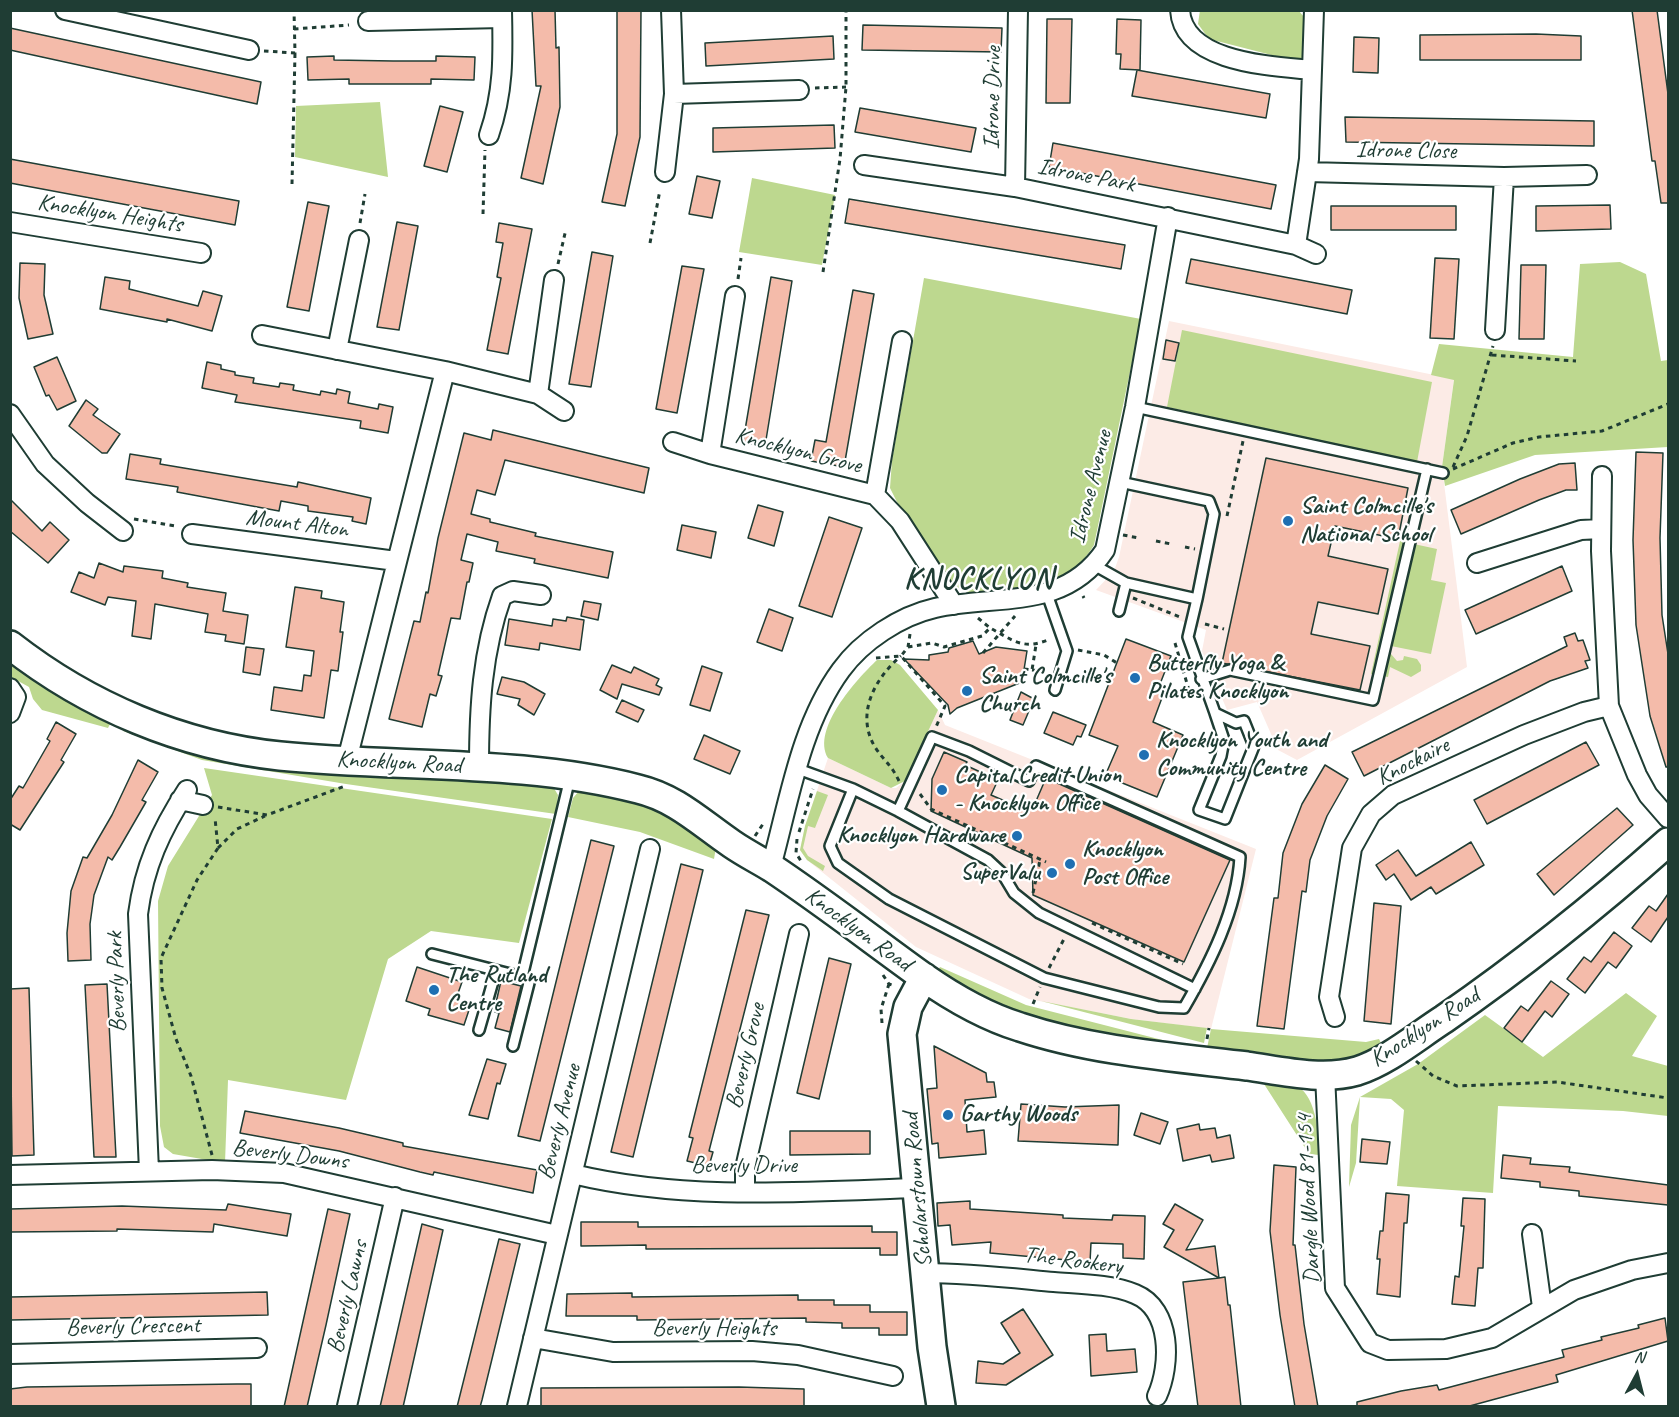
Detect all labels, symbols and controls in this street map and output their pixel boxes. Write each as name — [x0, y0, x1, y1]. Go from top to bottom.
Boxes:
street label: Idrone Drive — [978, 46, 1008, 150]
street label: Idrone Close — [1356, 136, 1456, 166]
street label: Idrone Park — [1035, 152, 1137, 200]
street label: Knocklyon Heights — [36, 188, 184, 240]
street label: Knocklyon Grove — [732, 421, 864, 481]
street label: Idrone Avenue — [1063, 427, 1119, 547]
place label: Saint Colmcille's National School — [1300, 493, 1433, 549]
street label: Mount Alton — [244, 503, 350, 545]
marker: Saint Colmcille's National School — [1281, 514, 1295, 528]
district label: KNOCKLYON — [905, 562, 1053, 598]
place label: Butterfly Yoga & Pilates Knocklyon — [1147, 650, 1288, 706]
place label: Saint Colmcille's Church — [979, 663, 1112, 719]
marker: Butterfly Yoga & Pilates Knocklyon — [1128, 671, 1142, 685]
marker: Saint Colmcille's Church — [960, 684, 974, 698]
place label: Knocklyon Youth and Community Centre — [1156, 727, 1327, 783]
street label: Knockaire — [1372, 731, 1454, 793]
street label: Knocklyon Road — [336, 745, 462, 781]
marker: Knocklyon Youth and Community Centre — [1137, 748, 1151, 762]
place label: Capital Credit Union - Knocklyon Office — [954, 762, 1121, 818]
marker: Capital Credit Union - Knocklyon Office — [935, 783, 949, 797]
place label: Knocklyon Hardware — [837, 822, 1005, 850]
marker: Knocklyon Hardware — [1010, 829, 1024, 843]
place label: Knocklyon Post Office — [1082, 836, 1168, 892]
marker: Knocklyon Post Office — [1063, 857, 1077, 871]
place label: SuperValu — [960, 859, 1040, 887]
marker: SuperValu — [1045, 866, 1059, 880]
street label: Knocklyon Road — [799, 882, 917, 978]
street label: Beverly Park — [101, 931, 133, 1033]
place label: The Rutland Centre — [446, 962, 547, 1018]
street label: Knocklyon Road — [1365, 982, 1485, 1074]
marker: The Rutland Centre — [427, 983, 441, 997]
street label: Beverly Grove — [720, 1001, 772, 1111]
street label: Beverly Avenue — [532, 1061, 588, 1183]
place label: Garthy Woods — [960, 1101, 1077, 1129]
marker: Garthy Woods — [941, 1108, 955, 1122]
street label: Scholarstown Road — [897, 1111, 939, 1269]
street label: Dargle Wood 81-154 — [1290, 1113, 1328, 1285]
street label: Beverly Downs — [230, 1134, 350, 1176]
street label: Beverly Drive — [691, 1152, 797, 1180]
street label: Beverly Lawns — [321, 1238, 375, 1356]
street label: The Rookery — [1022, 1241, 1124, 1281]
street label: Beverly Crescent — [66, 1311, 200, 1343]
street label: Beverly Heights — [652, 1315, 776, 1343]
north arrow — [1607, 1345, 1667, 1405]
text: N — [1633, 1347, 1645, 1368]

